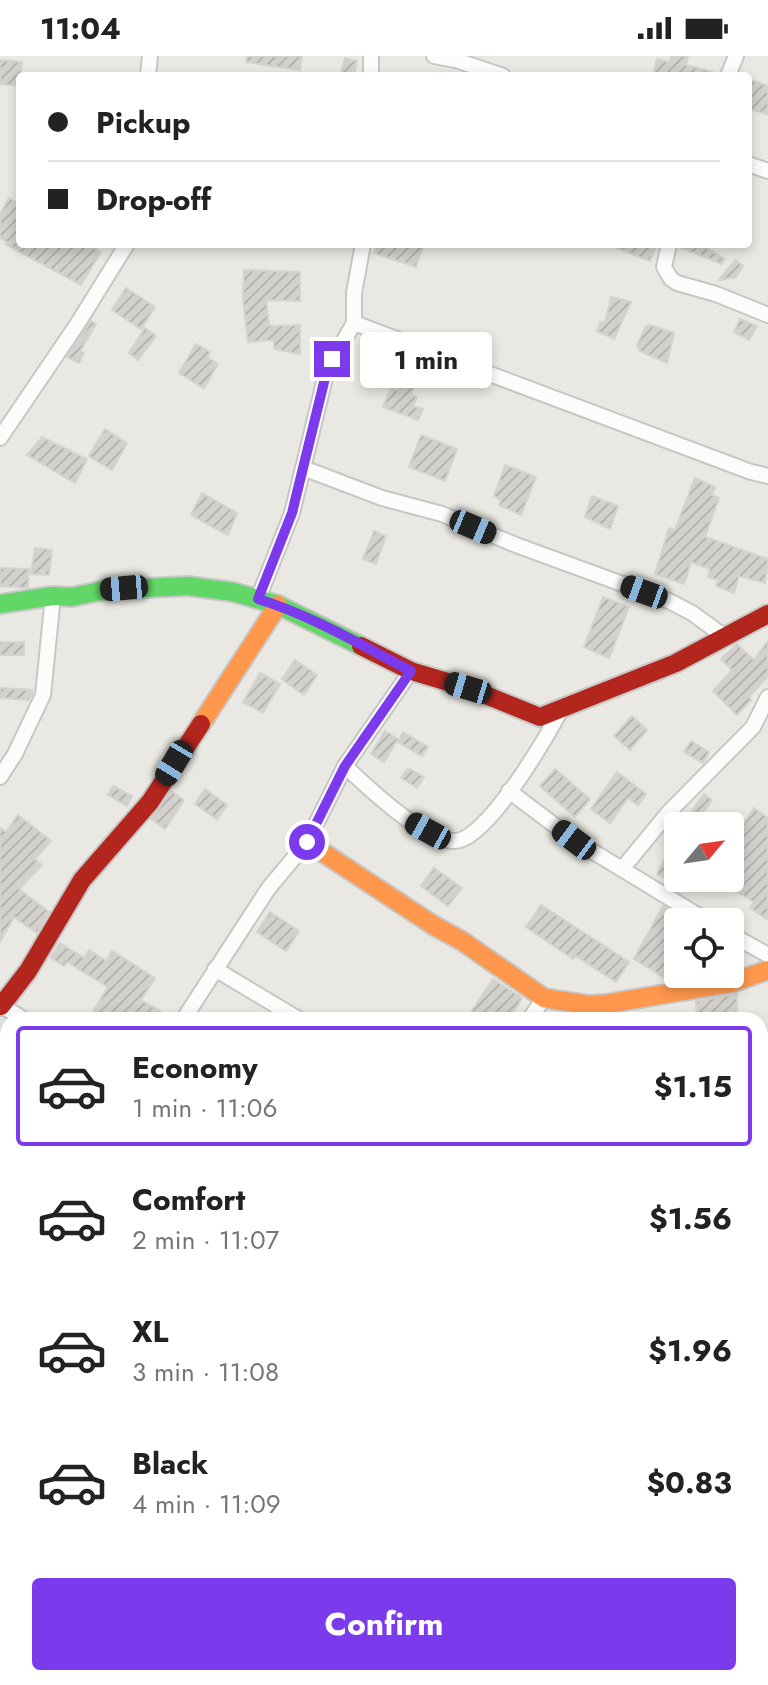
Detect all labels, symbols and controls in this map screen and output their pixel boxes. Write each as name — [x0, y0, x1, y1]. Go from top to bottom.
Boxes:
text: 11:04 — [40, 7, 121, 50]
text: Pickup — [96, 101, 191, 144]
text: Drop-off — [96, 178, 211, 221]
callout: 1 min — [360, 331, 492, 387]
route end — [314, 341, 350, 377]
text: 1 min — [394, 341, 458, 379]
car — [446, 507, 500, 547]
car — [617, 573, 671, 611]
car — [99, 574, 149, 602]
car — [442, 670, 494, 706]
car — [151, 736, 197, 790]
car — [401, 809, 455, 853]
north arrow — [664, 812, 744, 892]
map controls — [664, 812, 744, 988]
car — [548, 816, 600, 864]
route start — [289, 824, 325, 860]
button: locate — [664, 908, 744, 988]
text: Economy — [132, 1046, 258, 1089]
icon: car — [36, 1050, 108, 1122]
text: $1.15 — [654, 1065, 732, 1108]
text: 1 min · 11:06 — [132, 1089, 277, 1127]
text: Comfort — [132, 1178, 245, 1221]
icon: car — [36, 1182, 108, 1254]
text: $1.56 — [649, 1197, 732, 1240]
text: 2 min · 11:07 — [132, 1221, 279, 1259]
text: XL — [132, 1310, 168, 1353]
icon: car — [36, 1314, 108, 1386]
text: $1.96 — [648, 1329, 732, 1372]
text: 3 min · 11:08 — [132, 1353, 279, 1391]
text: Black — [132, 1442, 208, 1485]
icon: car — [36, 1446, 108, 1518]
text: $0.83 — [646, 1461, 732, 1504]
text: 4 min · 11:09 — [132, 1485, 281, 1523]
button: Confirm — [32, 1578, 736, 1670]

